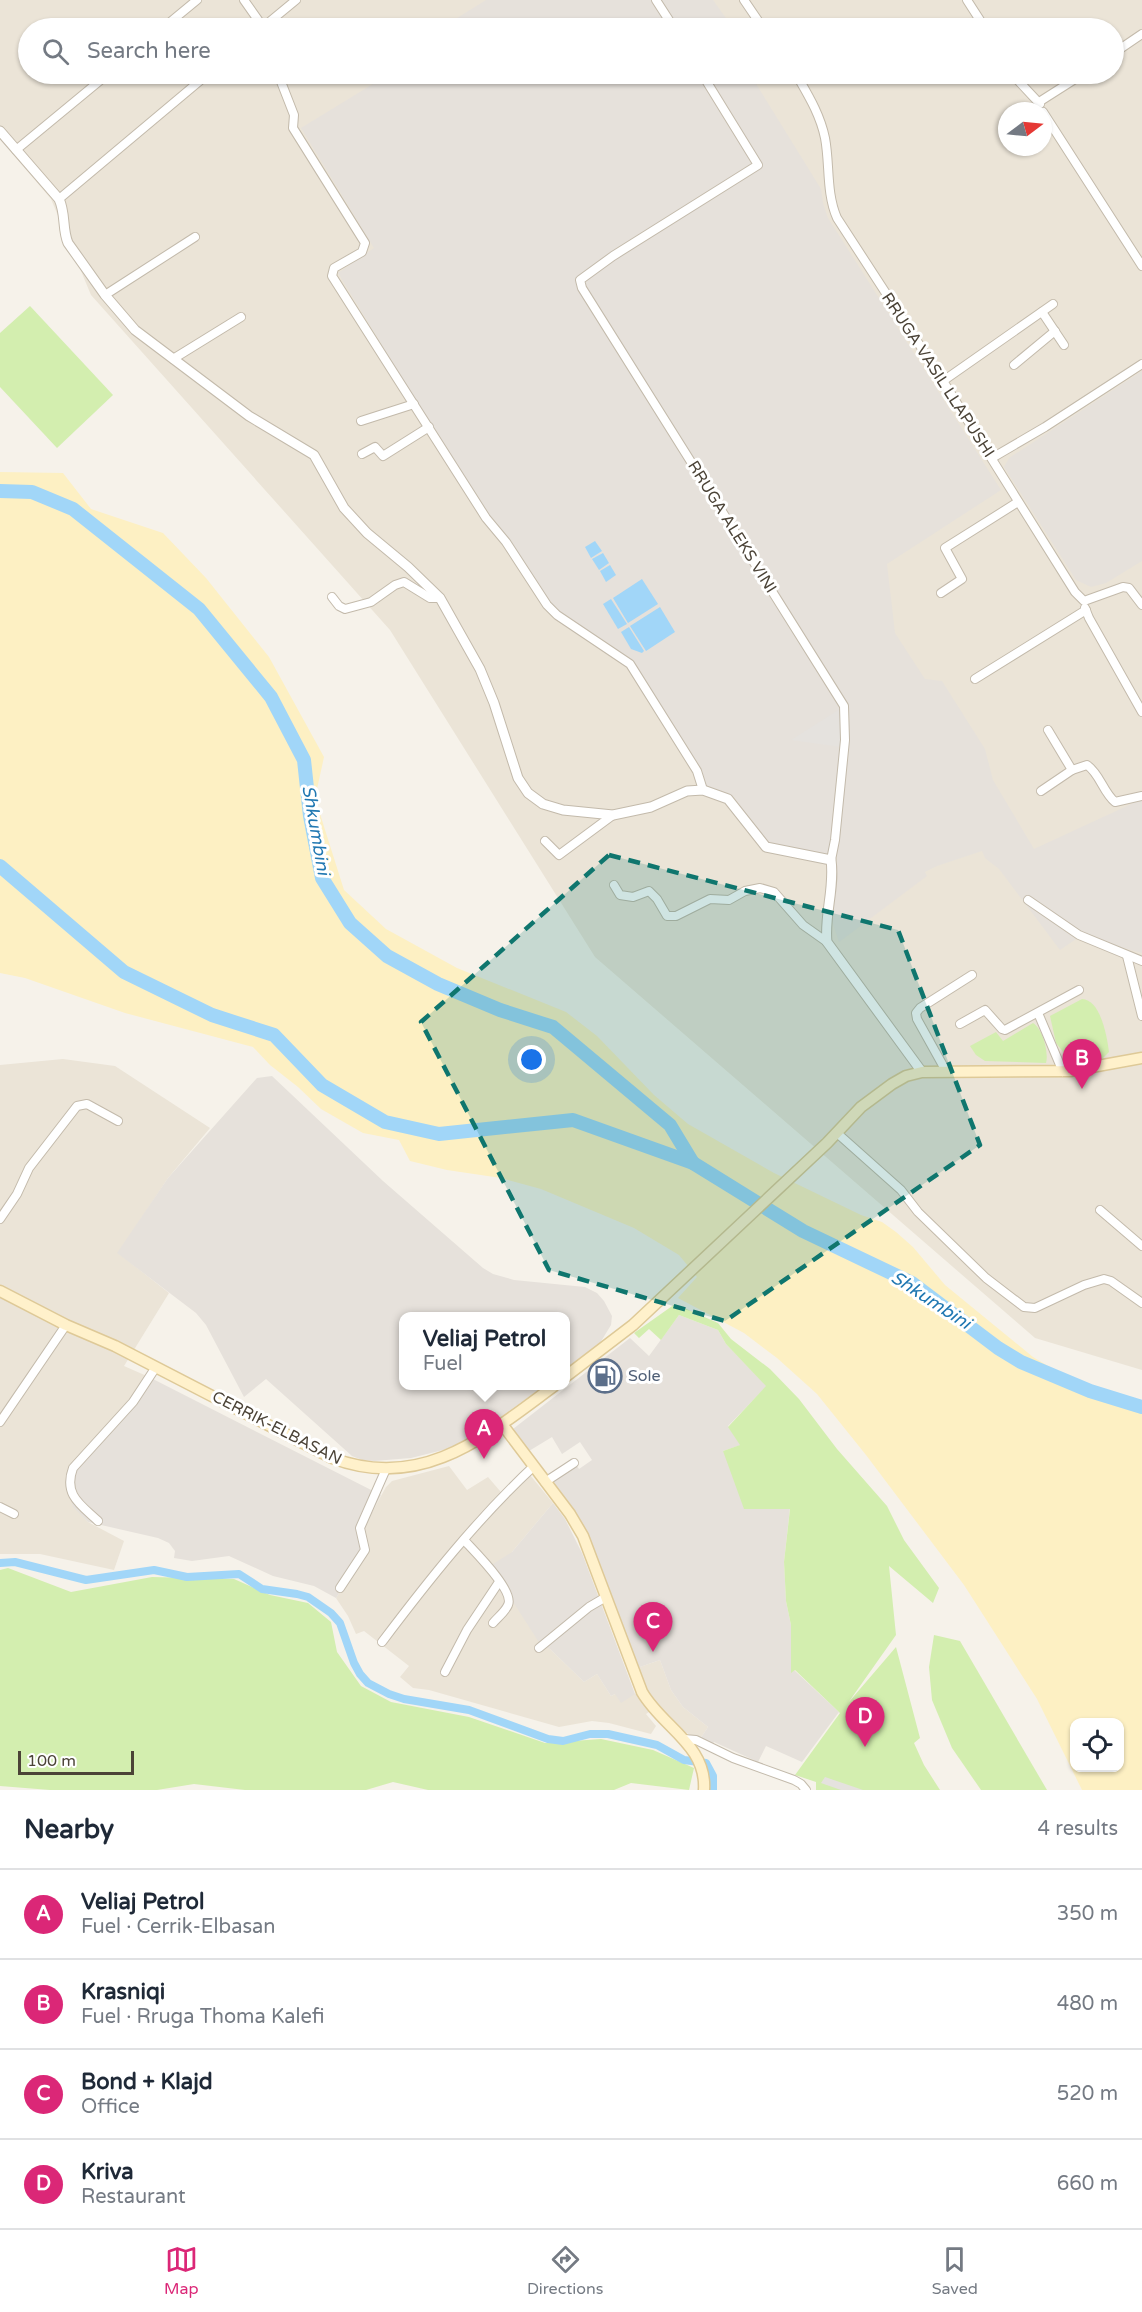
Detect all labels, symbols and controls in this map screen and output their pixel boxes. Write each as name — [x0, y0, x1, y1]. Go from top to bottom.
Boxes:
search box — [18, 18, 1124, 84]
icon: search — [39, 35, 72, 68]
text: Search here — [87, 38, 211, 64]
north arrow — [998, 102, 1052, 156]
street label: RRUGA VASIL LLAPUSHI — [877, 289, 999, 461]
street label: RRUGA ALEKS VINI — [683, 457, 781, 597]
water label: Shkumbini — [297, 784, 335, 879]
pin: B — [1062, 1040, 1102, 1089]
your location — [517, 1045, 546, 1074]
water label: Shkumbini — [887, 1266, 977, 1335]
popup — [399, 1312, 570, 1390]
text: Veliaj Petrol — [423, 1326, 546, 1352]
text: Fuel — [423, 1352, 463, 1376]
fuel station icon: Sole — [587, 1358, 623, 1394]
place label: Sole — [628, 1366, 661, 1386]
street label: CERRIK-ELBASAN — [209, 1387, 345, 1469]
pin: A — [464, 1410, 504, 1459]
pin: C — [634, 1602, 672, 1652]
pin: D — [846, 1698, 884, 1747]
map controls — [1070, 1718, 1124, 1772]
button: locate — [1070, 1718, 1124, 1772]
scale bar — [18, 1748, 134, 1776]
text: 100 m — [27, 1751, 76, 1771]
text: Nearby — [24, 1814, 114, 1845]
text: 4 results — [1038, 1817, 1118, 1841]
text: Veliaj Petrol — [81, 1889, 204, 1915]
text: A — [36, 1902, 51, 1926]
text: 350 m — [1057, 1902, 1118, 1926]
text: Fuel · Cerrik-Elbasan — [81, 1915, 275, 1939]
text: Krasniqi — [81, 1979, 165, 2005]
text: B — [37, 1992, 50, 2016]
text: 480 m — [1057, 1992, 1118, 2016]
text: Fuel · Rruga Thoma Kalefi — [81, 2005, 325, 2029]
text: Bond + Klajd — [81, 2069, 213, 2095]
text: C — [37, 2082, 50, 2106]
text: 520 m — [1057, 2082, 1118, 2106]
text: Office — [81, 2095, 140, 2119]
text: Kriva — [81, 2159, 134, 2185]
text: D — [36, 2172, 51, 2196]
text: 660 m — [1057, 2172, 1118, 2196]
text: Restaurant — [81, 2185, 186, 2209]
tab: Map — [164, 2243, 199, 2299]
tab: Directions — [527, 2243, 603, 2299]
tab: Saved — [932, 2243, 978, 2299]

